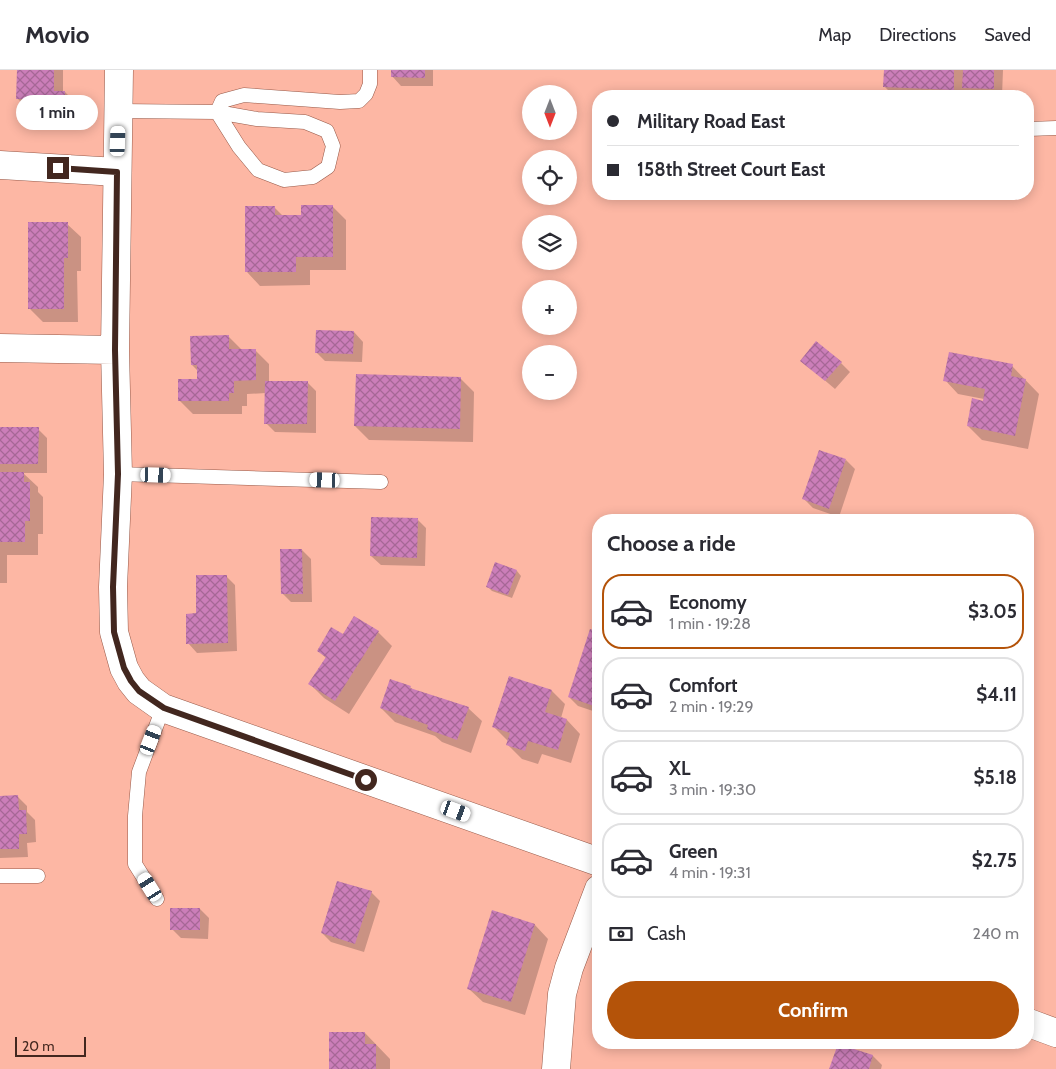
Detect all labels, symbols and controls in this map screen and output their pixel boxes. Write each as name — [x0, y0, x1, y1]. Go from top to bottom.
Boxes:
text: Movio — [25, 20, 90, 49]
text: Map — [818, 24, 851, 46]
text: Directions — [879, 24, 956, 46]
text: Saved — [984, 24, 1031, 46]
north arrow — [522, 85, 578, 140]
map controls — [522, 85, 577, 400]
callout: 1 min — [17, 96, 99, 131]
text: 1 min — [39, 103, 75, 122]
text: Military Road East — [637, 110, 785, 133]
car — [109, 126, 126, 156]
button: locate — [522, 150, 577, 205]
route end — [47, 157, 69, 179]
text: 158th Street Court East — [637, 158, 825, 181]
button: layers — [522, 215, 577, 270]
button: + — [522, 280, 577, 335]
button: − — [522, 345, 577, 400]
car — [140, 467, 171, 483]
car — [309, 472, 340, 488]
text: Choose a ride — [607, 530, 736, 557]
icon: car — [609, 589, 654, 634]
text: Economy — [669, 591, 747, 614]
text: $3.05 — [968, 600, 1017, 623]
text: 1 min · 19:28 — [669, 614, 751, 633]
icon: car — [609, 672, 654, 717]
text: Comfort — [669, 674, 738, 697]
text: $4.11 — [976, 683, 1017, 706]
text: 2 min · 19:29 — [669, 697, 753, 716]
car — [138, 723, 163, 757]
icon: car — [609, 755, 654, 800]
text: XL — [669, 757, 690, 780]
text: $5.18 — [973, 766, 1017, 789]
route start — [355, 769, 377, 791]
text: 3 min · 19:30 — [669, 780, 756, 799]
car — [439, 799, 472, 823]
icon: car — [609, 838, 654, 883]
text: Green — [669, 840, 718, 863]
text: $2.75 — [972, 849, 1017, 872]
text: 4 min · 19:31 — [669, 863, 751, 882]
car — [135, 870, 164, 904]
icon: cash — [607, 920, 635, 948]
text: Cash — [647, 922, 686, 945]
text: 240 m — [973, 924, 1019, 943]
button: Confirm — [607, 981, 1019, 1039]
scale bar — [15, 1034, 86, 1057]
text: 20 m — [22, 1037, 55, 1055]

